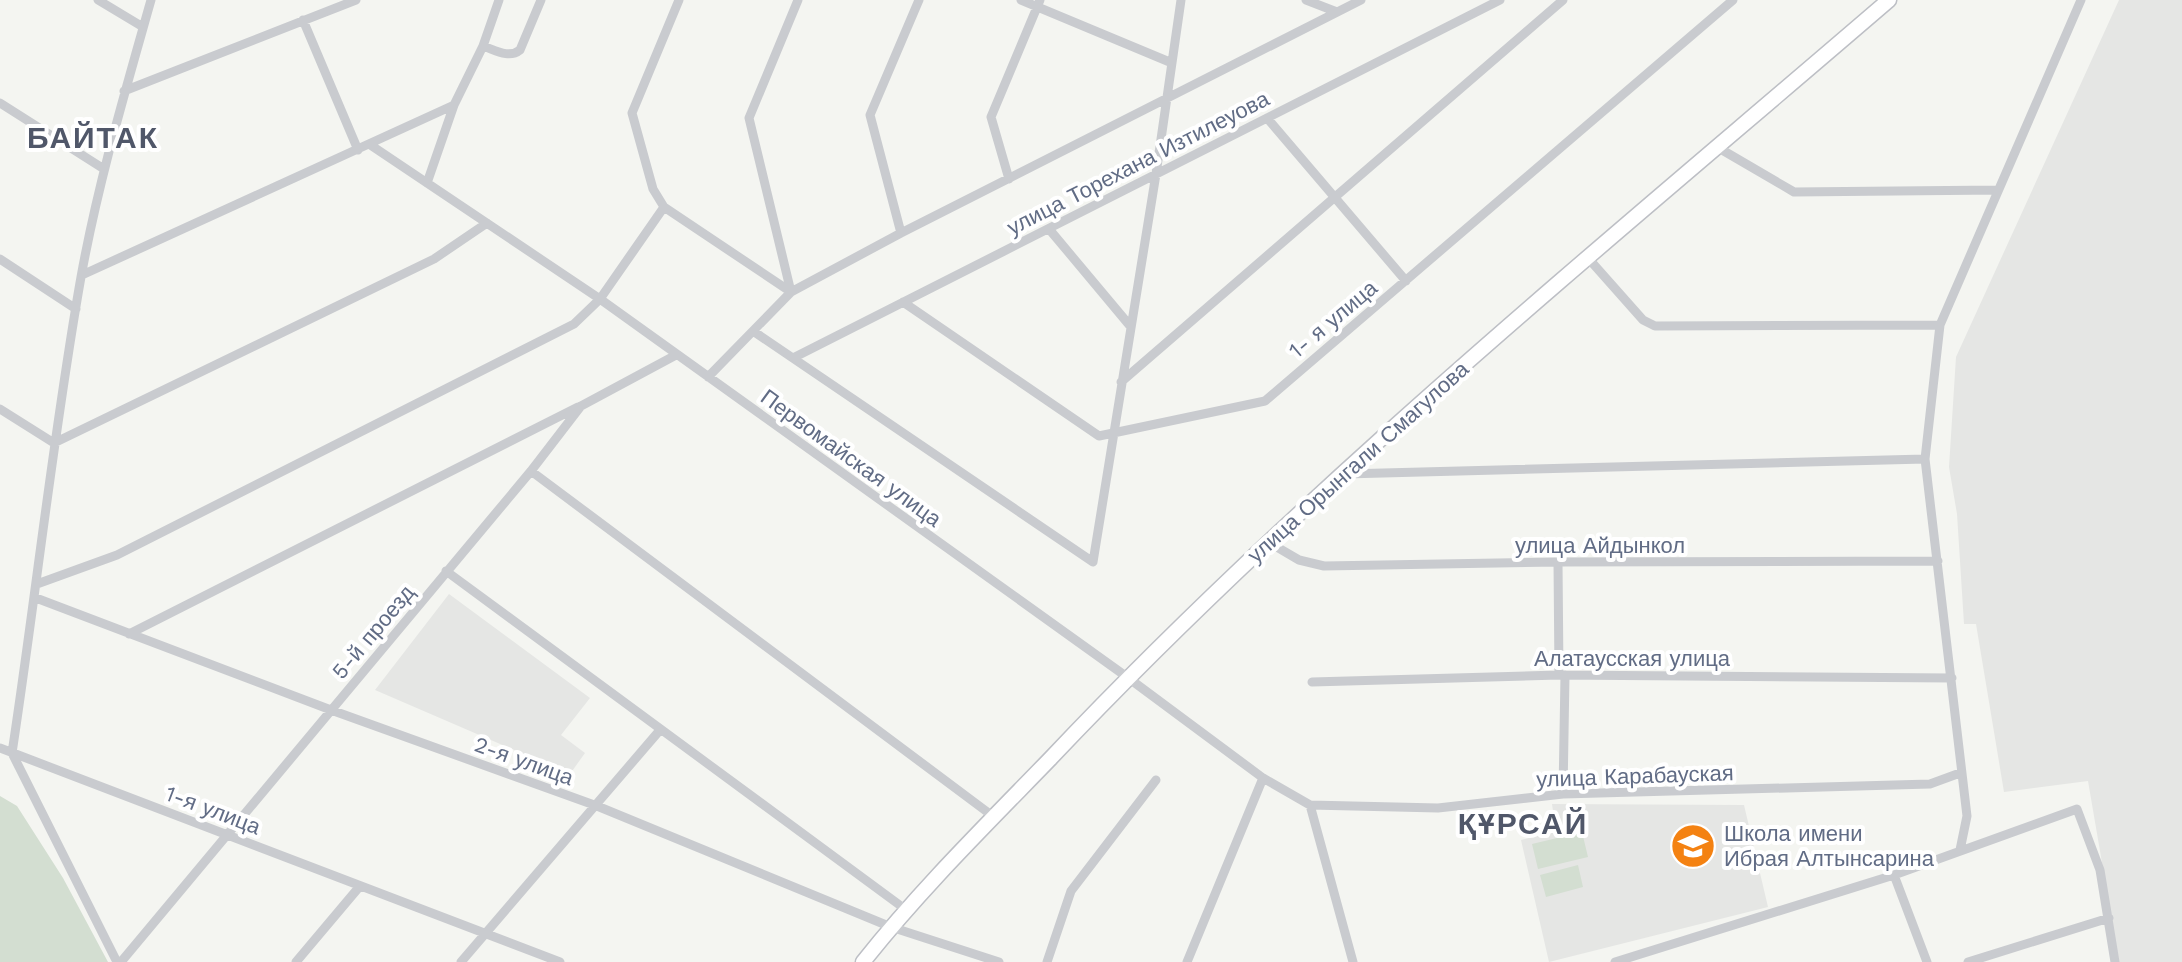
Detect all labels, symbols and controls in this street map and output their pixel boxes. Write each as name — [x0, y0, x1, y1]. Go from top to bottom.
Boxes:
street label: улица Торехана Изтилеуова — [1003, 86, 1274, 240]
district label: БАЙТАК — [27, 120, 159, 155]
street label: 1- я улица — [1284, 274, 1383, 363]
street label: улица Орынгали Смагулова — [1242, 356, 1474, 568]
street label: Первомайская улица — [756, 384, 947, 532]
street label: улица Айдынкол — [1515, 533, 1685, 558]
street label: 5-й проезд — [327, 580, 419, 684]
street label: Алатаусская улица — [1534, 646, 1731, 671]
street label: 2-я улица — [471, 732, 578, 791]
street label: улица Карабауская — [1536, 760, 1734, 792]
street label: 1-я улица — [162, 780, 265, 840]
district label: ҚҰРСАЙ — [1458, 806, 1588, 841]
place label: Школа имени Ибрая Алтынсарина — [1724, 821, 1935, 871]
school or university icon: Школа имени Ибрая Алтынсарина — [1669, 822, 1717, 870]

